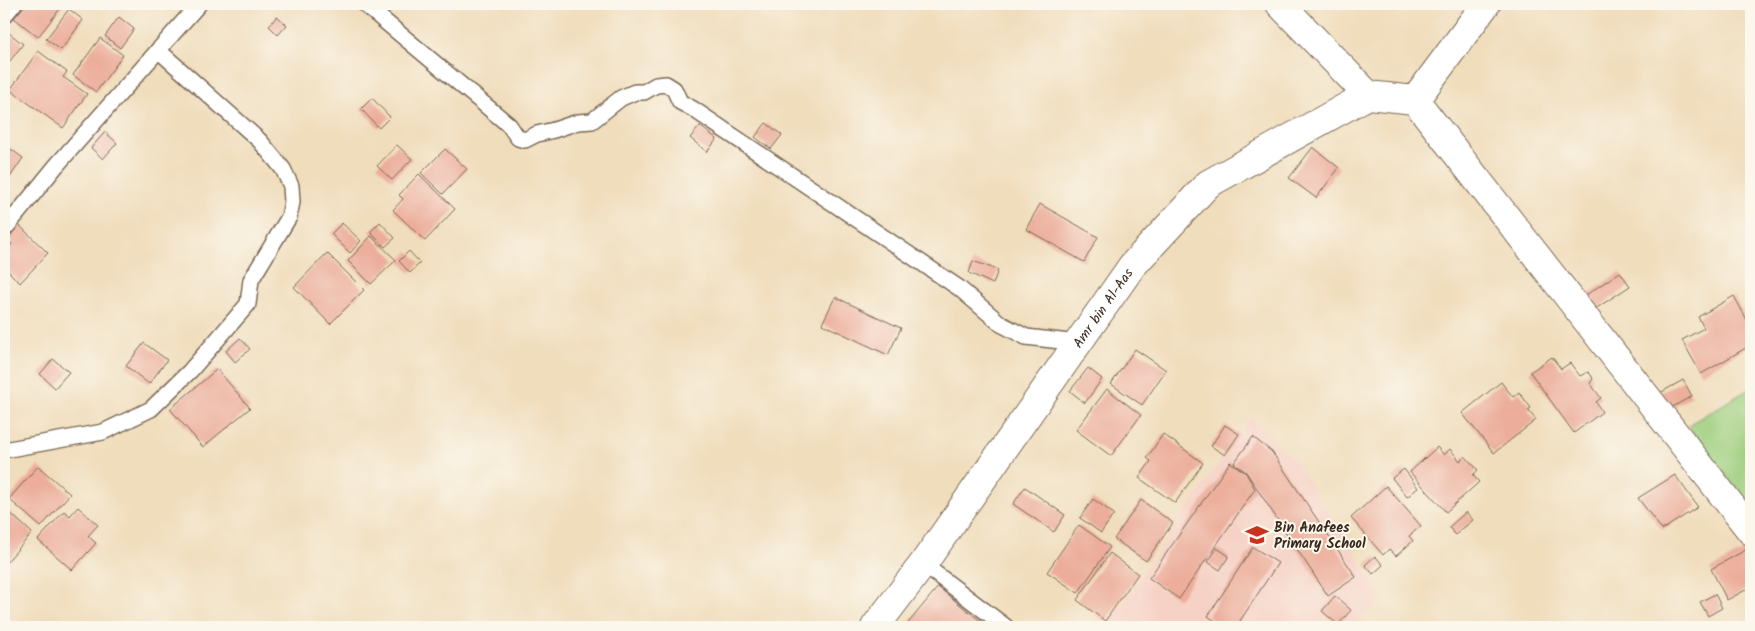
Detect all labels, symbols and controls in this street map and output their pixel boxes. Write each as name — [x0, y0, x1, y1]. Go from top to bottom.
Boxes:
street label: Amr bin Al-Aas — [1068, 264, 1139, 353]
place label: Bin Anafees Primary School — [1274, 517, 1366, 555]
school or university icon: Bin Anafees Primary School — [1244, 522, 1270, 548]

